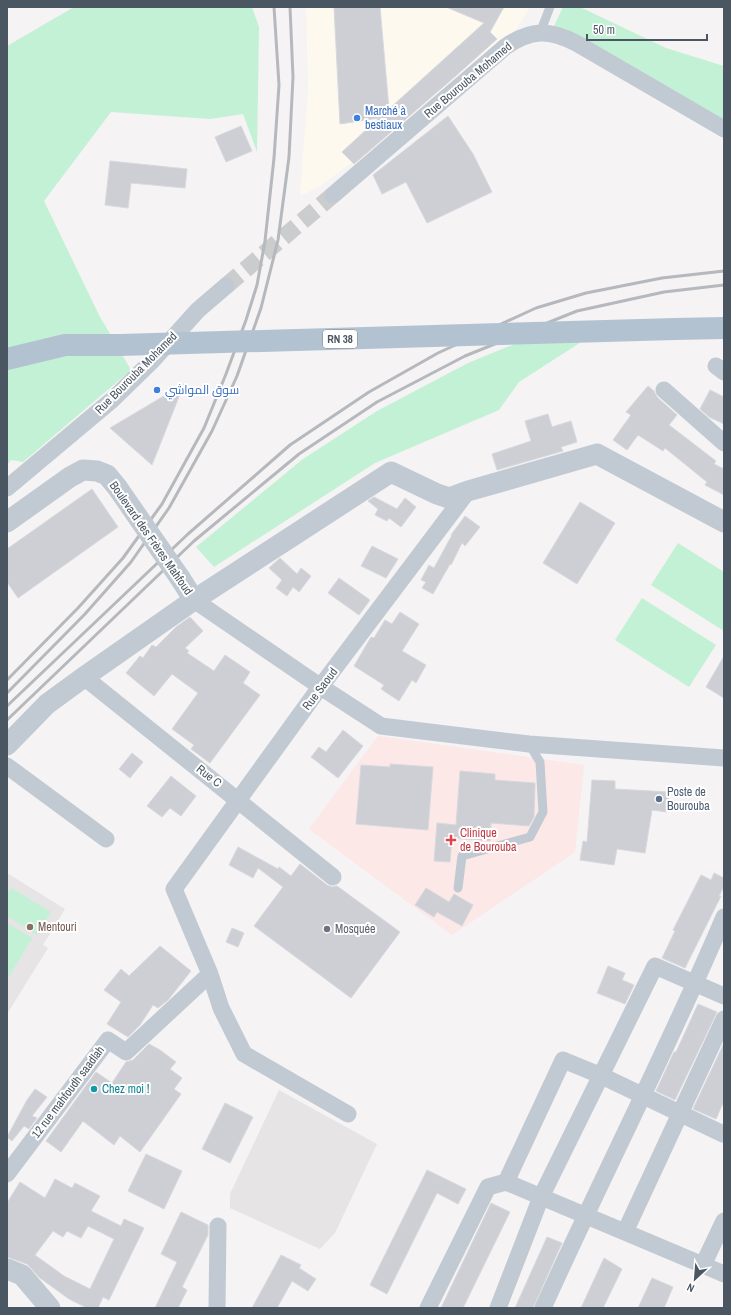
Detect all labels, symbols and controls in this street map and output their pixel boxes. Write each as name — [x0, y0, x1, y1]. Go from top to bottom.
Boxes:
scale bar — [587, 16, 707, 42]
text: 50 m — [593, 22, 615, 38]
street label: Rue Bourouba Mohamed — [421, 39, 515, 121]
place label: Marché à bestiaux — [365, 103, 407, 133]
marker: Marché à bestiaux — [352, 113, 362, 123]
street label: Rue Bourouba Mohamed — [91, 328, 181, 418]
road number: RN 38 — [323, 330, 357, 348]
place label: سوق المواشي — [165, 382, 239, 400]
marker: سوق المواشي — [152, 385, 162, 395]
street label: Boulevard des Frères Mahfoud — [106, 478, 196, 598]
street label: Rue Saoud — [299, 665, 341, 713]
street label: Rue C — [193, 761, 225, 791]
place label: Poste de Bourouba — [667, 784, 710, 814]
marker: Poste de Bourouba — [654, 794, 664, 804]
place label: Clinique de Bourouba — [460, 825, 517, 855]
marker: Clinique de Bourouba — [445, 834, 457, 846]
place label: Mentouri — [38, 919, 77, 935]
place label: Mosquée — [335, 921, 375, 937]
marker: Mentouri — [25, 922, 35, 932]
marker: Mosquée — [322, 924, 332, 934]
street label: 12 rue mahfoudh saadlah — [28, 1043, 108, 1141]
place label: Chez moi ! — [102, 1081, 150, 1097]
marker: Chez moi ! — [89, 1084, 99, 1094]
north arrow — [675, 1259, 715, 1299]
text: N — [685, 1280, 697, 1296]

